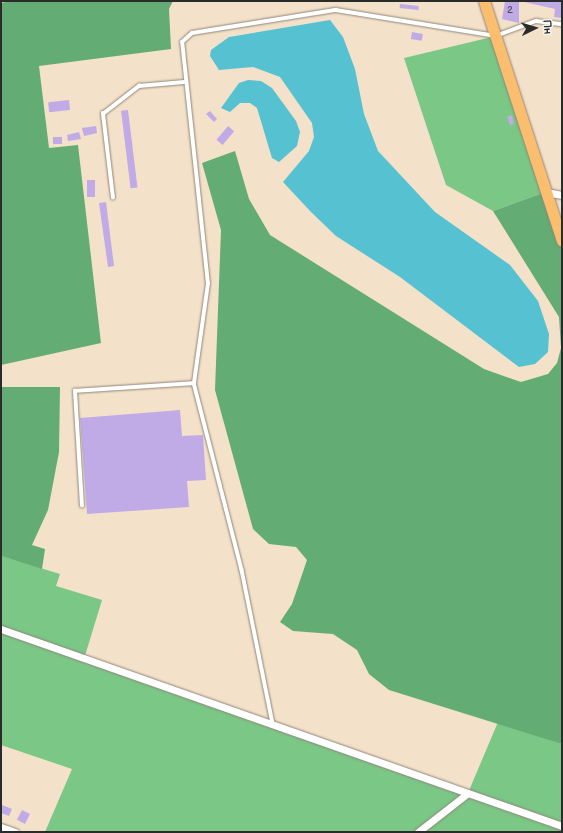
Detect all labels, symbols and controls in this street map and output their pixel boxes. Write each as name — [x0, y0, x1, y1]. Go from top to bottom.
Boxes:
house number: 2 — [507, 5, 513, 17]
north arrow — [515, 8, 555, 48]
text: Пн — [540, 19, 555, 35]

